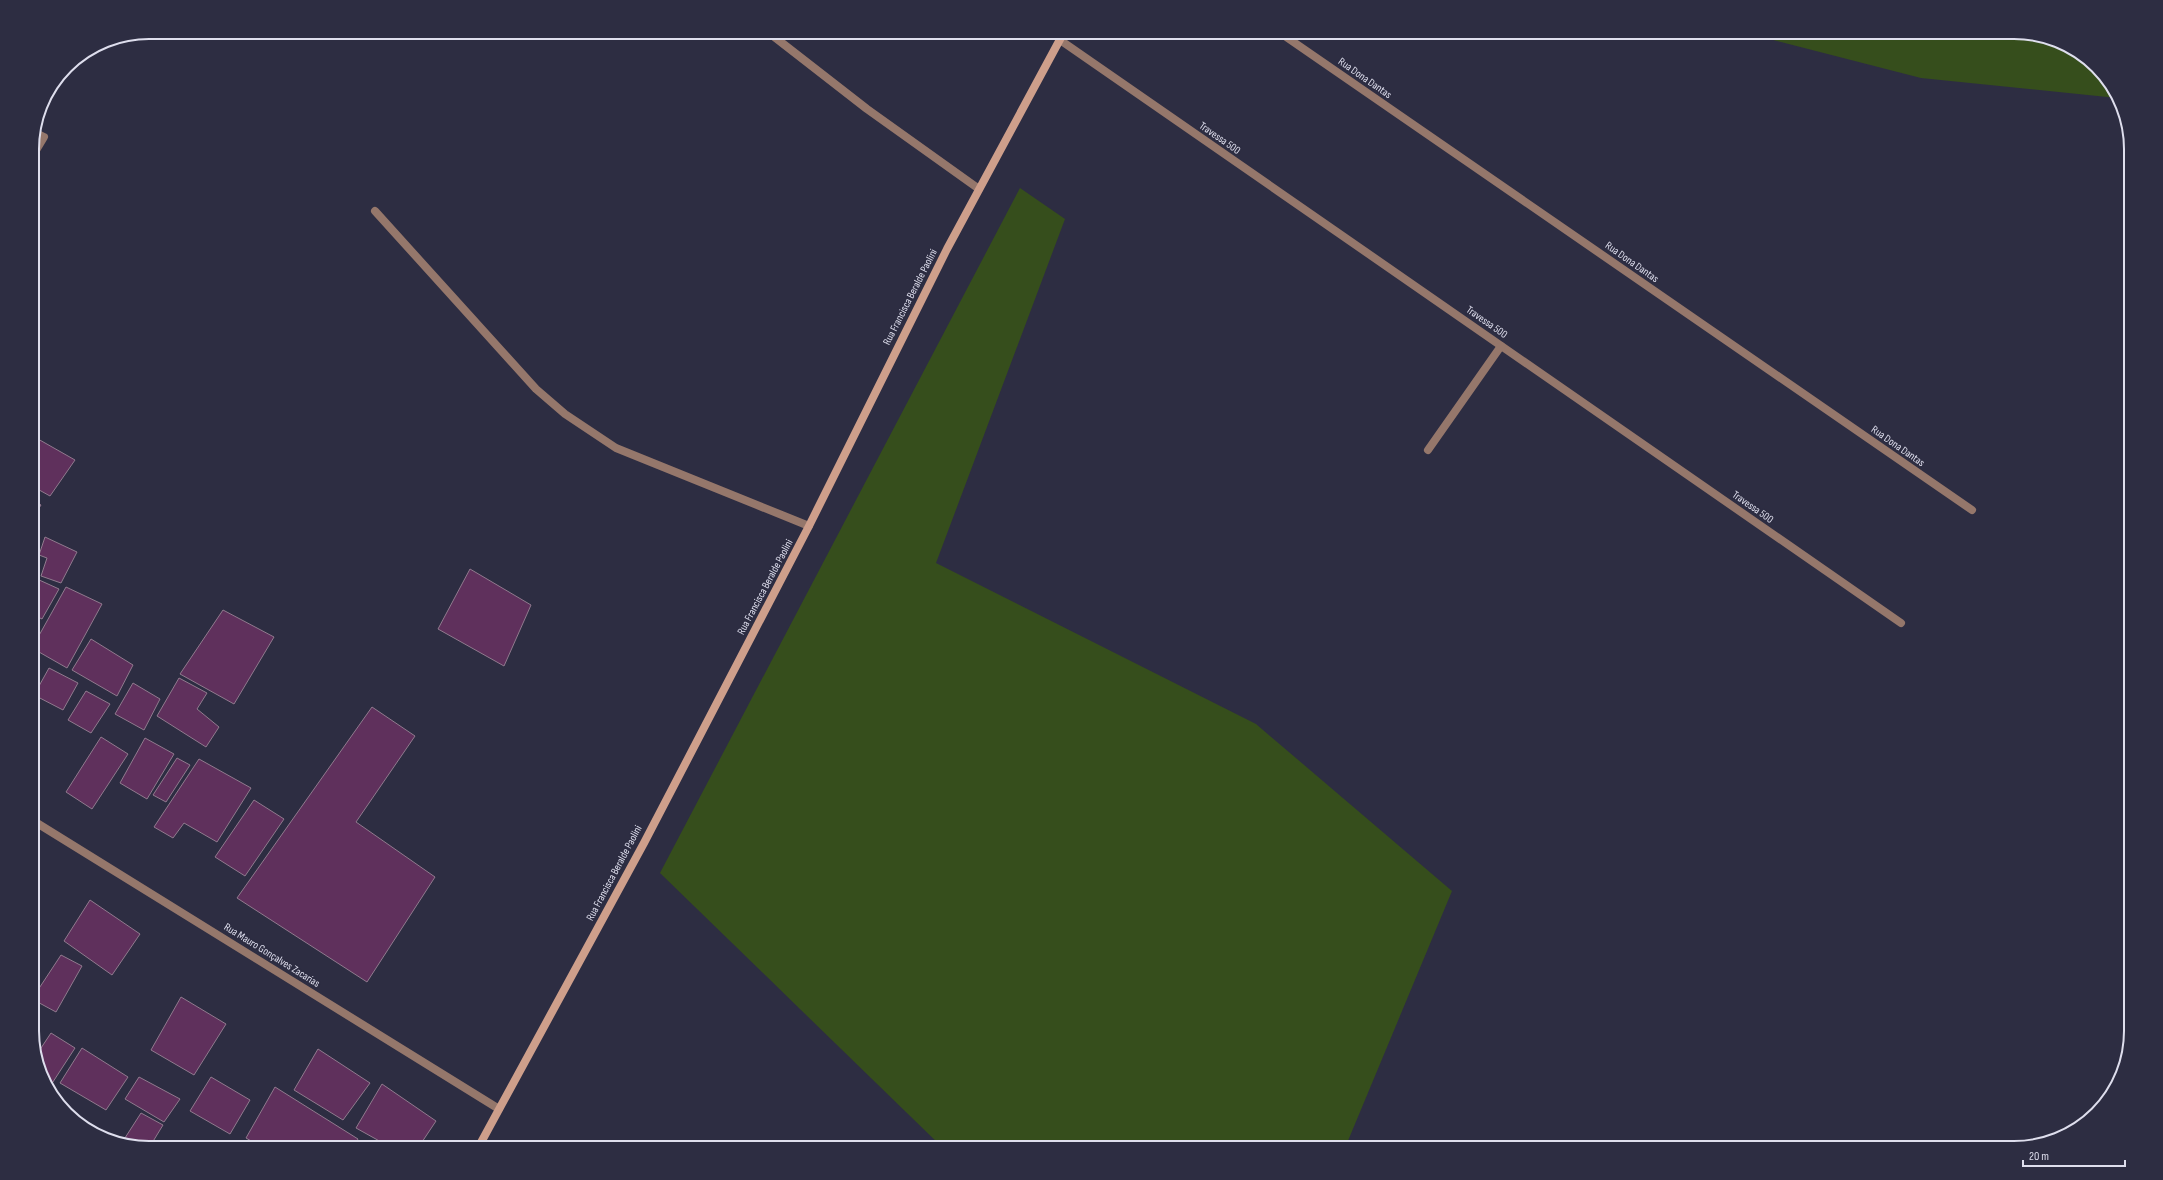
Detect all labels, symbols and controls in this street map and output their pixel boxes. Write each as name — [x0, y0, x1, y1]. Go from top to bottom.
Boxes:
street label: Rua Dona Dantas — [1336, 55, 1394, 101]
street label: Travessa 500 — [1197, 119, 1243, 157]
street label: Rua Dona Dantas — [1603, 239, 1661, 285]
street label: Rua Francisca Beralde Paolini — [880, 247, 940, 347]
street label: Travessa 500 — [1464, 303, 1510, 341]
street label: Rua Dona Dantas — [1869, 423, 1927, 469]
street label: Travessa 500 — [1730, 488, 1776, 526]
street label: Rua Francisca Beralde Paolini — [734, 537, 796, 637]
street label: Rua Francisca Beralde Paolini — [583, 823, 645, 923]
street label: Rua Mauro Gonçalves Zacarias — [222, 920, 322, 990]
scale bar — [2023, 1142, 2125, 1168]
text: 20 m — [2029, 1149, 2049, 1164]

